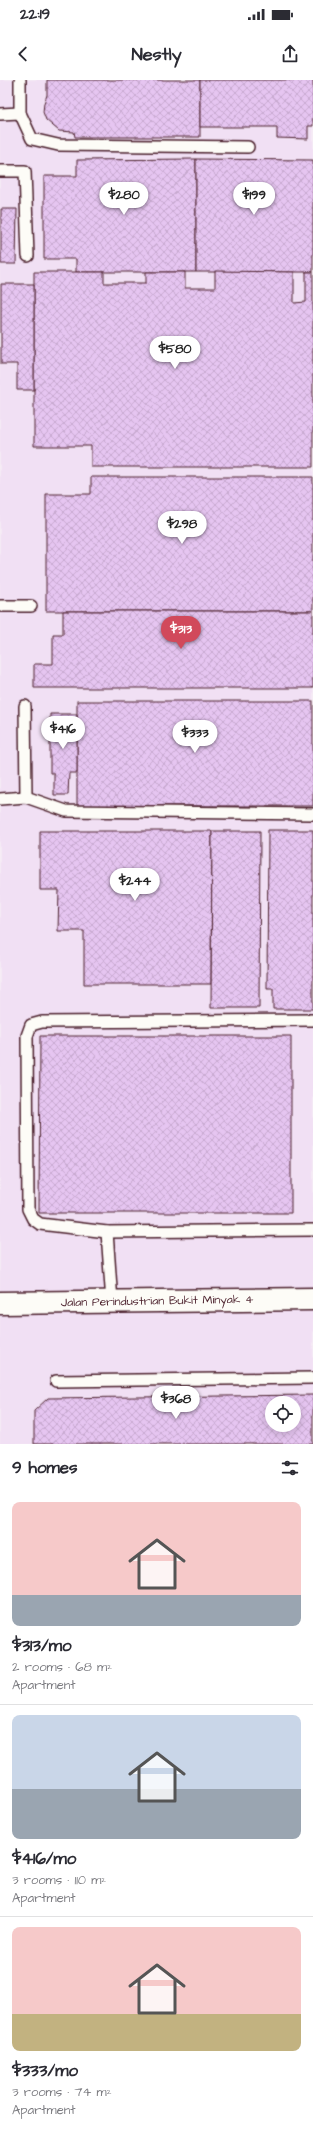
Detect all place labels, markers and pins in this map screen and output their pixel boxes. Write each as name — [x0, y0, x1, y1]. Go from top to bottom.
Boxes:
pin: $280 — [100, 182, 148, 216]
pin: $199 — [230, 182, 278, 216]
pin: $580 — [151, 336, 199, 370]
pin: $298 — [158, 511, 206, 545]
pin: $313 — [157, 616, 205, 650]
pin: $416 — [39, 716, 87, 750]
pin: $333 — [171, 720, 219, 754]
pin: $244 — [111, 868, 159, 902]
pin: $368 — [152, 1386, 200, 1420]

